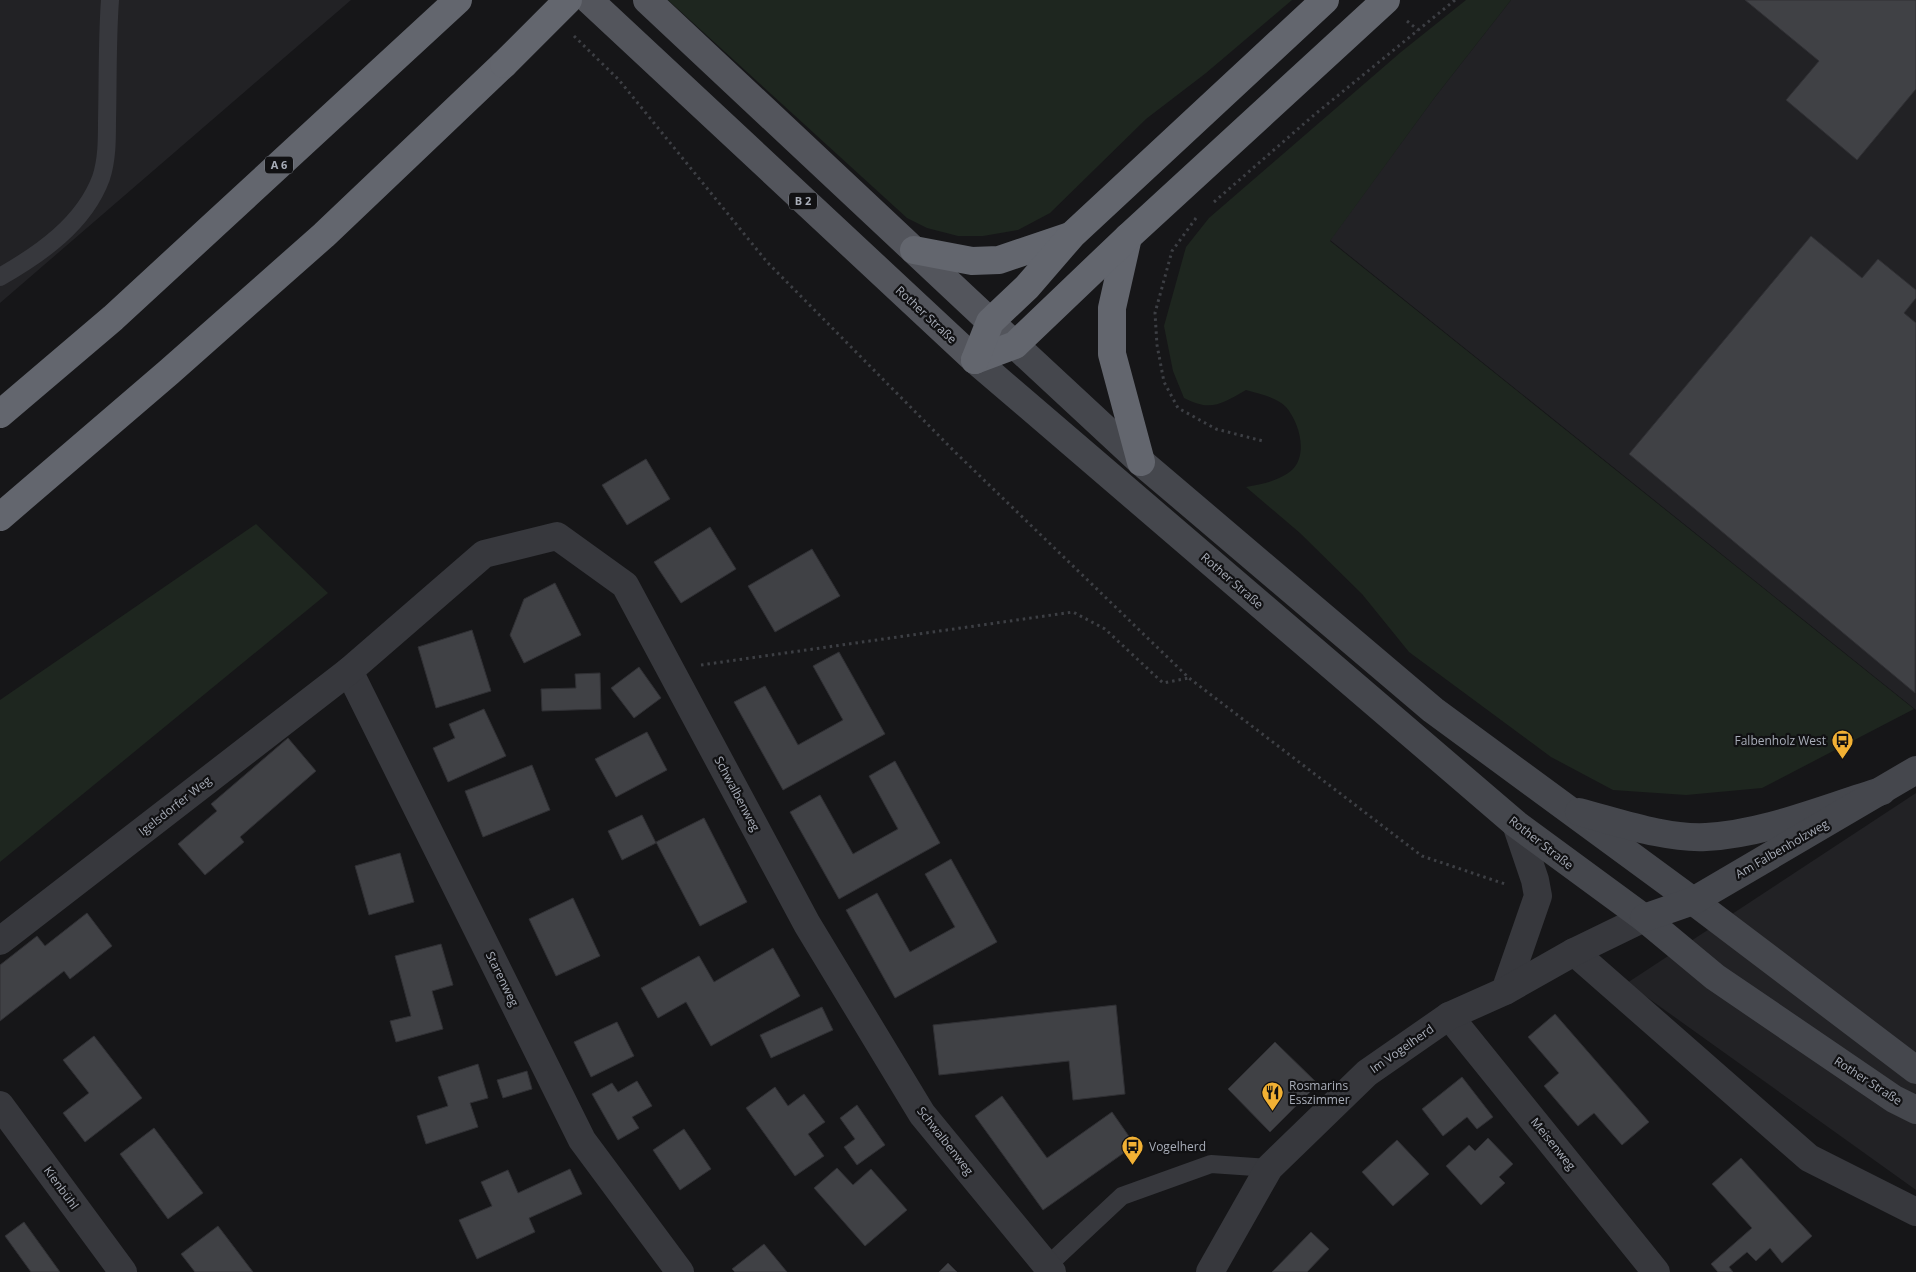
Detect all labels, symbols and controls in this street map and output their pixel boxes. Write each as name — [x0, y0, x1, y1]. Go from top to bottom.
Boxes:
road number: A 6 — [265, 156, 293, 174]
road number: B 2 — [789, 192, 817, 210]
street label: Rother Straße — [892, 282, 961, 348]
street label: Rother Straße — [1197, 549, 1267, 613]
bus stop icon: Falbenholz West — [1830, 729, 1854, 760]
place label: Falbenholz West — [1735, 732, 1826, 749]
street label: Schwalbenweg — [711, 753, 765, 835]
street label: Igelsdorfer Weg — [135, 772, 215, 839]
street label: Rother Straße — [1505, 812, 1577, 873]
street label: Am Falbenholzweg — [1732, 815, 1832, 882]
street label: Starenweg — [482, 948, 523, 1009]
street label: Im Vogelherd — [1366, 1020, 1437, 1077]
street label: Rother Straße — [1831, 1052, 1906, 1109]
place label: Rosmarins Esszimmer — [1289, 1077, 1350, 1108]
restaurant icon: Rosmarins Esszimmer — [1261, 1081, 1285, 1112]
street label: Schwalbenweg — [913, 1103, 978, 1179]
street label: Meisenweg — [1527, 1114, 1580, 1174]
bus stop icon: Vogelherd — [1121, 1135, 1145, 1166]
place label: Vogelherd — [1149, 1138, 1206, 1155]
street label: Kienbühl — [40, 1163, 83, 1213]

